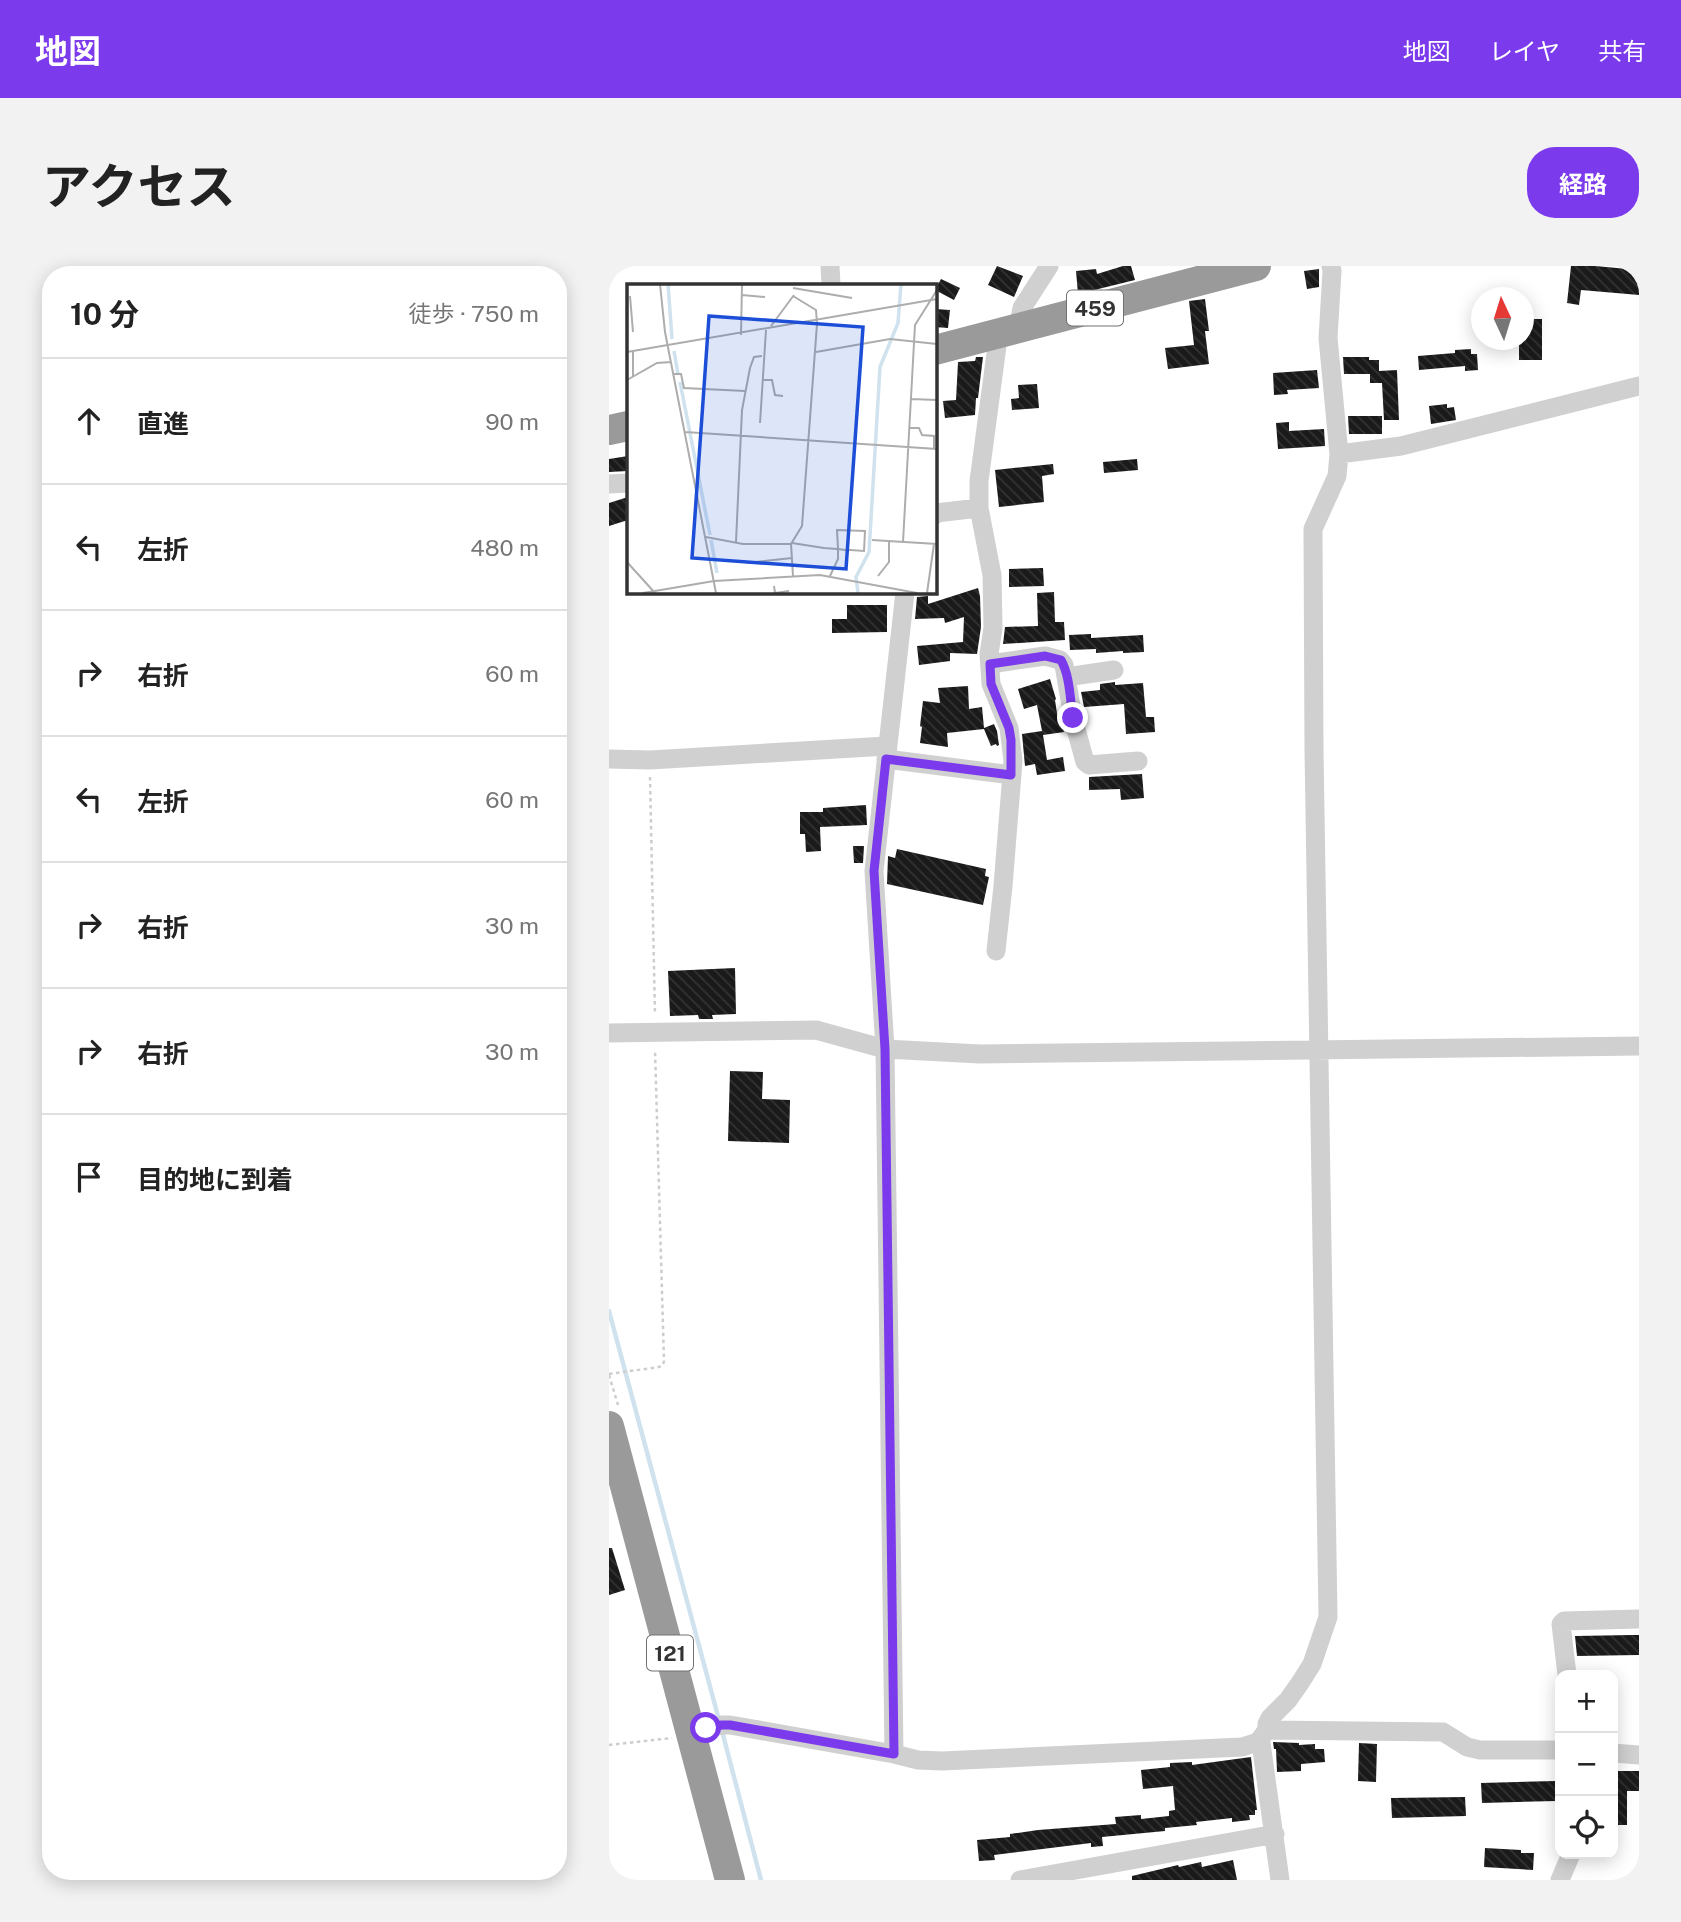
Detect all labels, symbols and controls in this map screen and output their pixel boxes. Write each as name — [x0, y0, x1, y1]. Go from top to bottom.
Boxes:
text: 地図 — [35, 32, 101, 70]
text: 地図 — [1403, 37, 1451, 65]
text: レイヤ — [1489, 37, 1560, 65]
text: 共有 — [1598, 37, 1646, 65]
button: 経路 — [1527, 147, 1639, 218]
text: アクセス — [42, 157, 236, 215]
inset map — [627, 284, 936, 593]
north arrow — [1471, 287, 1534, 350]
road number: 459 — [1067, 290, 1123, 326]
text: 10 分 — [70, 296, 139, 332]
text: 徒歩 · 750 m — [409, 300, 539, 327]
icon: ahead — [70, 402, 108, 440]
text: 直進 — [137, 408, 189, 439]
text: 90 m — [485, 408, 539, 435]
icon: left — [70, 528, 108, 566]
text: 左折 — [137, 534, 189, 565]
text: 480 m — [470, 534, 539, 561]
icon: right — [70, 654, 108, 692]
text: 右折 — [137, 660, 189, 691]
text: 60 m — [485, 660, 539, 687]
route end — [1057, 702, 1088, 733]
icon: left — [70, 780, 108, 818]
text: 左折 — [137, 786, 189, 817]
text: 60 m — [485, 786, 539, 813]
icon: right — [70, 906, 108, 944]
text: 右折 — [137, 912, 189, 943]
text: 30 m — [485, 912, 539, 939]
icon: right — [70, 1032, 108, 1070]
text: 右折 — [137, 1038, 189, 1069]
text: 30 m — [485, 1038, 539, 1065]
icon: arrive — [70, 1158, 108, 1196]
text: 目的地に到着 — [137, 1164, 293, 1195]
road number: 121 — [647, 1636, 693, 1670]
map controls — [1555, 1670, 1618, 1859]
button: + — [1555, 1670, 1618, 1733]
route start — [690, 1712, 721, 1743]
button: − — [1555, 1733, 1618, 1796]
button: locate — [1555, 1796, 1618, 1859]

